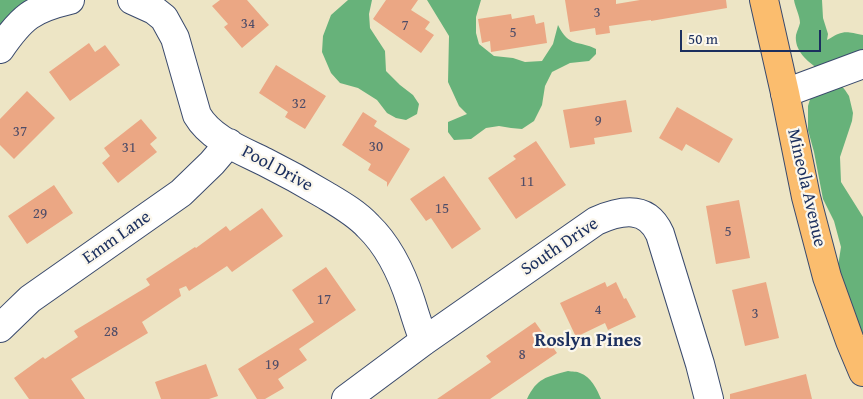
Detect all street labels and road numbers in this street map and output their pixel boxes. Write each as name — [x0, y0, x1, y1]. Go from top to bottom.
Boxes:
street label: Mineola Avenue — [782, 127, 830, 249]
street label: Pool Drive — [238, 141, 316, 197]
street label: Emm Lane — [79, 207, 155, 269]
street label: South Drive — [517, 213, 603, 281]

